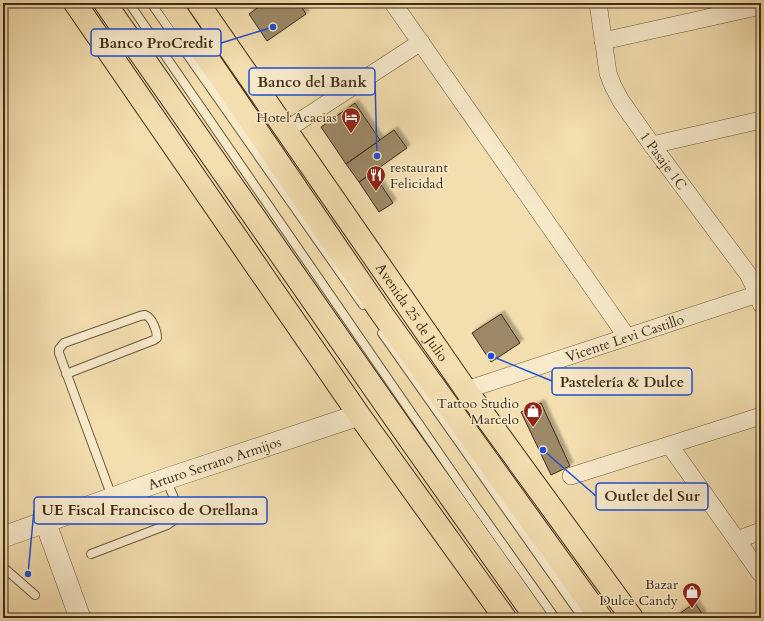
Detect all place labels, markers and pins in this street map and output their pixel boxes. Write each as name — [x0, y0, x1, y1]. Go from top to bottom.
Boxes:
callout: Banco ProCredit — [91, 29, 221, 56]
callout: Banco del Bank — [249, 68, 375, 95]
hotel icon: Hotel Acacias — [340, 106, 362, 134]
place label: Hotel Acacias — [256, 108, 337, 127]
place label: restaurant Felicidad — [390, 158, 448, 193]
restaurant icon: restaurant Felicidad — [365, 164, 387, 192]
callout: Pastelería & Dulce — [552, 368, 692, 395]
place label: Tattoo Studio Marcelo — [437, 394, 519, 429]
shop icon: Tattoo Studio Marcelo — [522, 400, 544, 428]
callout: Outlet del Sur — [596, 483, 708, 510]
callout: UE Fiscal Francisco de Orellana — [34, 497, 267, 524]
place label: Bazar Dulce Candy — [599, 575, 679, 610]
shop icon: Bazar Dulce Candy — [681, 581, 703, 609]

